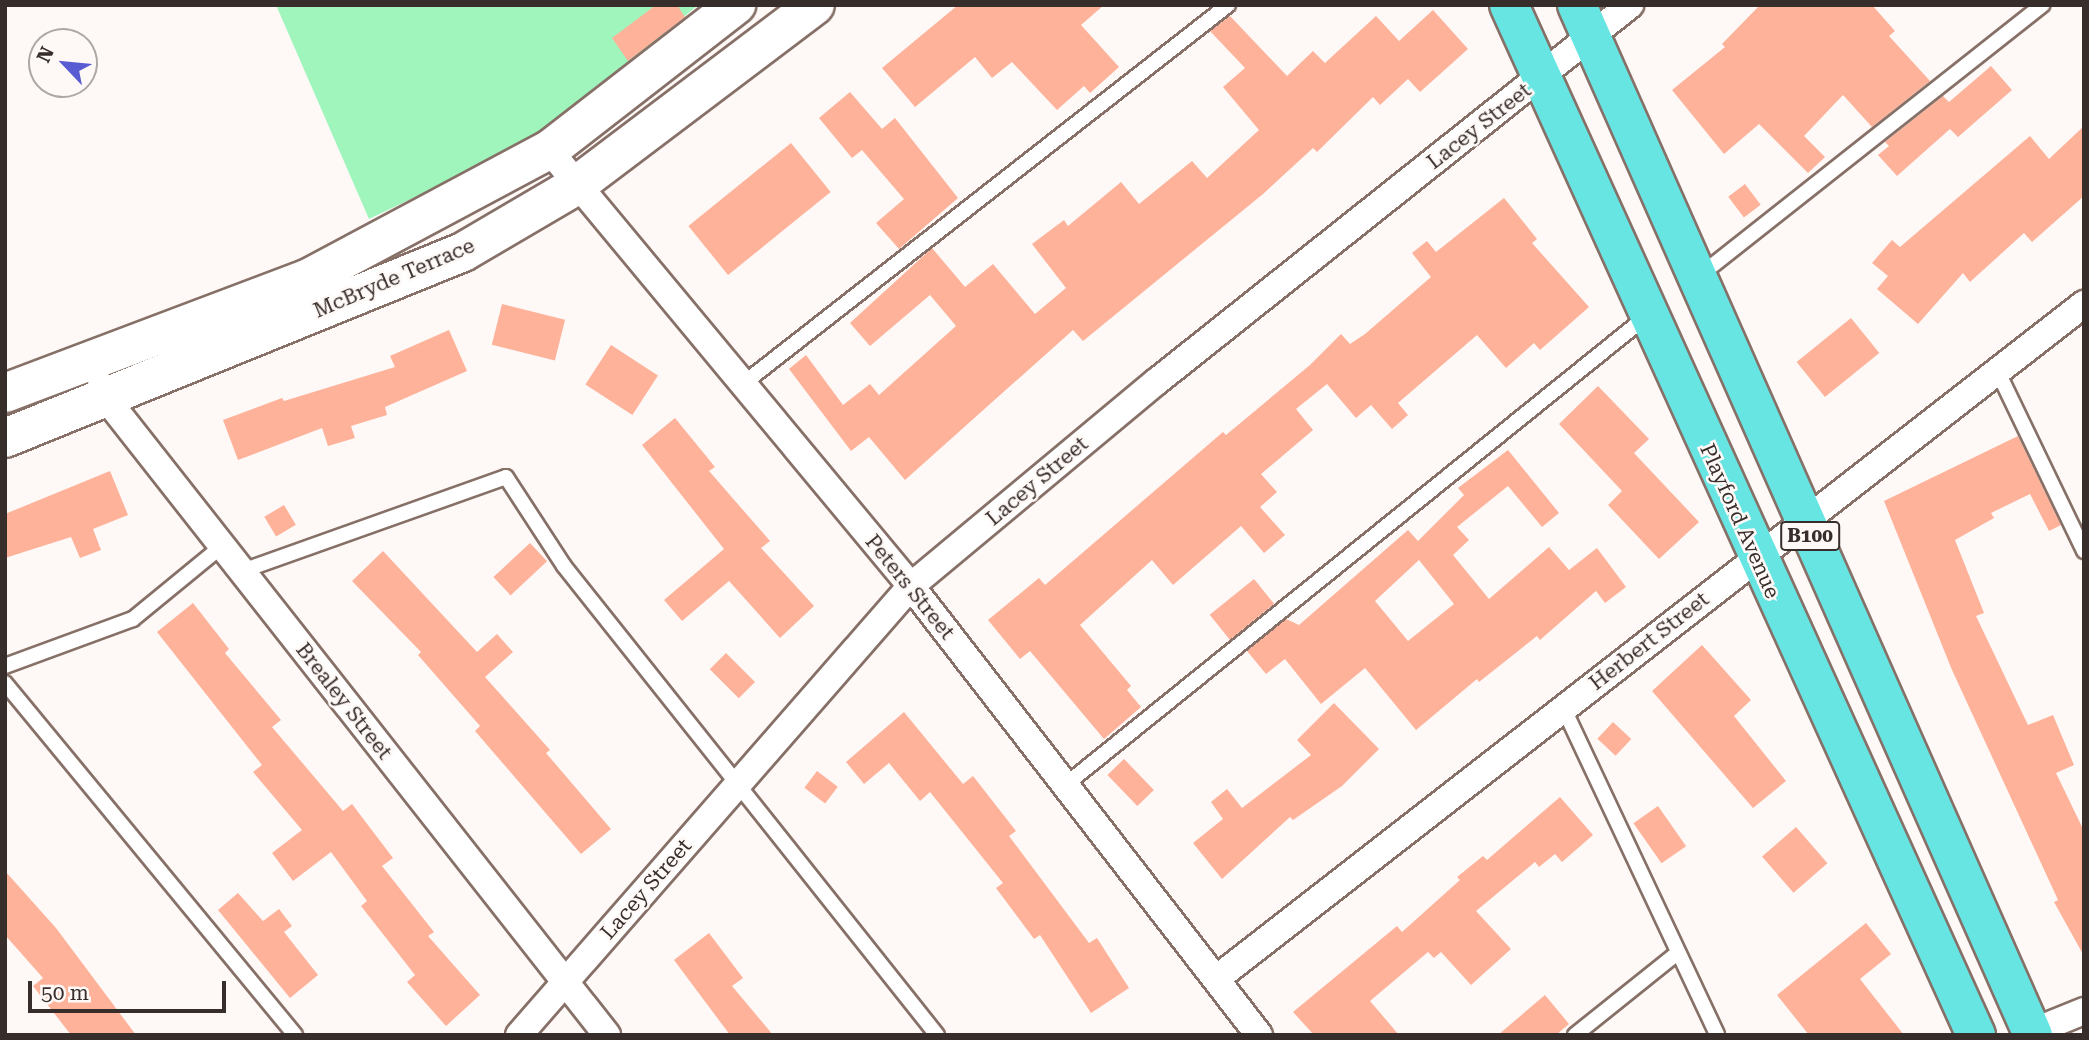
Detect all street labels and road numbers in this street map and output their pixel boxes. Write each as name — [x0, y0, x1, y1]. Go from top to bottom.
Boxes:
street label: Lacey Street — [1422, 77, 1536, 175]
street label: McBryde Terrace — [310, 233, 478, 323]
street label: Lacey Street — [981, 431, 1093, 531]
street label: Playford Avenue — [1695, 440, 1785, 602]
road number: B100 — [1778, 520, 1842, 552]
street label: Peters Street — [860, 529, 960, 645]
street label: Herbert Street — [1584, 586, 1714, 696]
street label: Brealey Street — [291, 638, 397, 764]
street label: Lacey Street — [595, 833, 697, 945]

